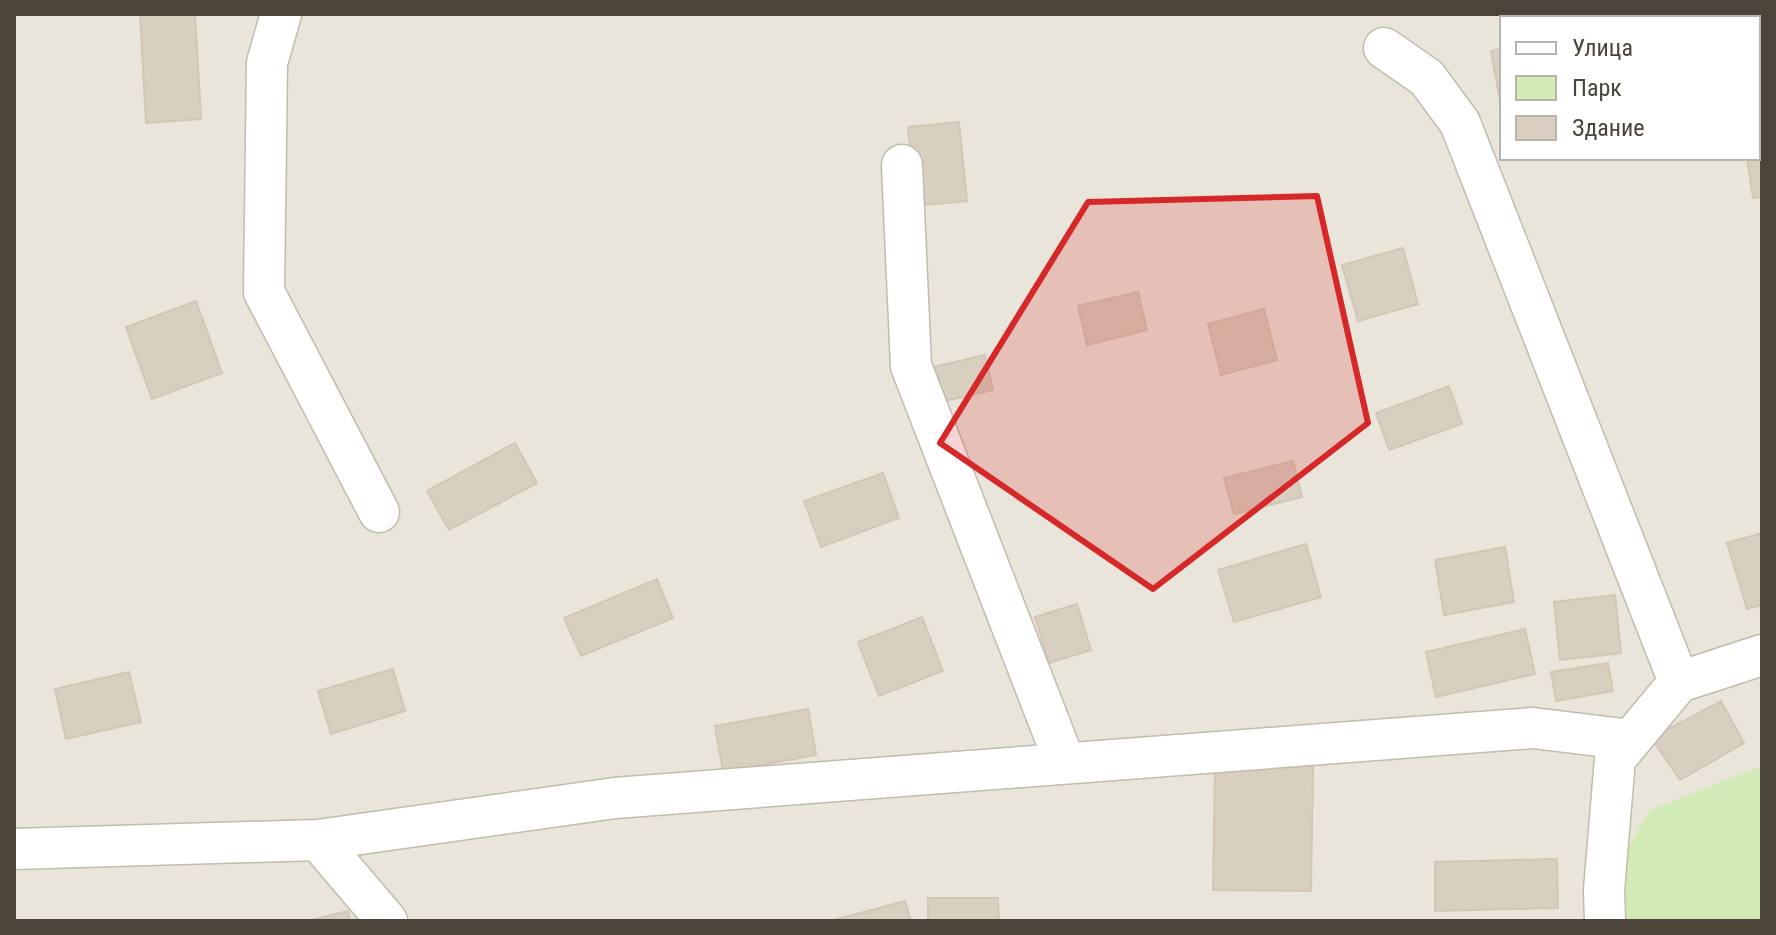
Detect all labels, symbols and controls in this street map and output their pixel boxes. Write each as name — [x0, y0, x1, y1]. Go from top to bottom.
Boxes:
legend — [1500, 16, 1760, 160]
text: Улица — [1572, 34, 1633, 62]
text: Парк — [1572, 74, 1622, 102]
text: Здание — [1572, 114, 1644, 142]

